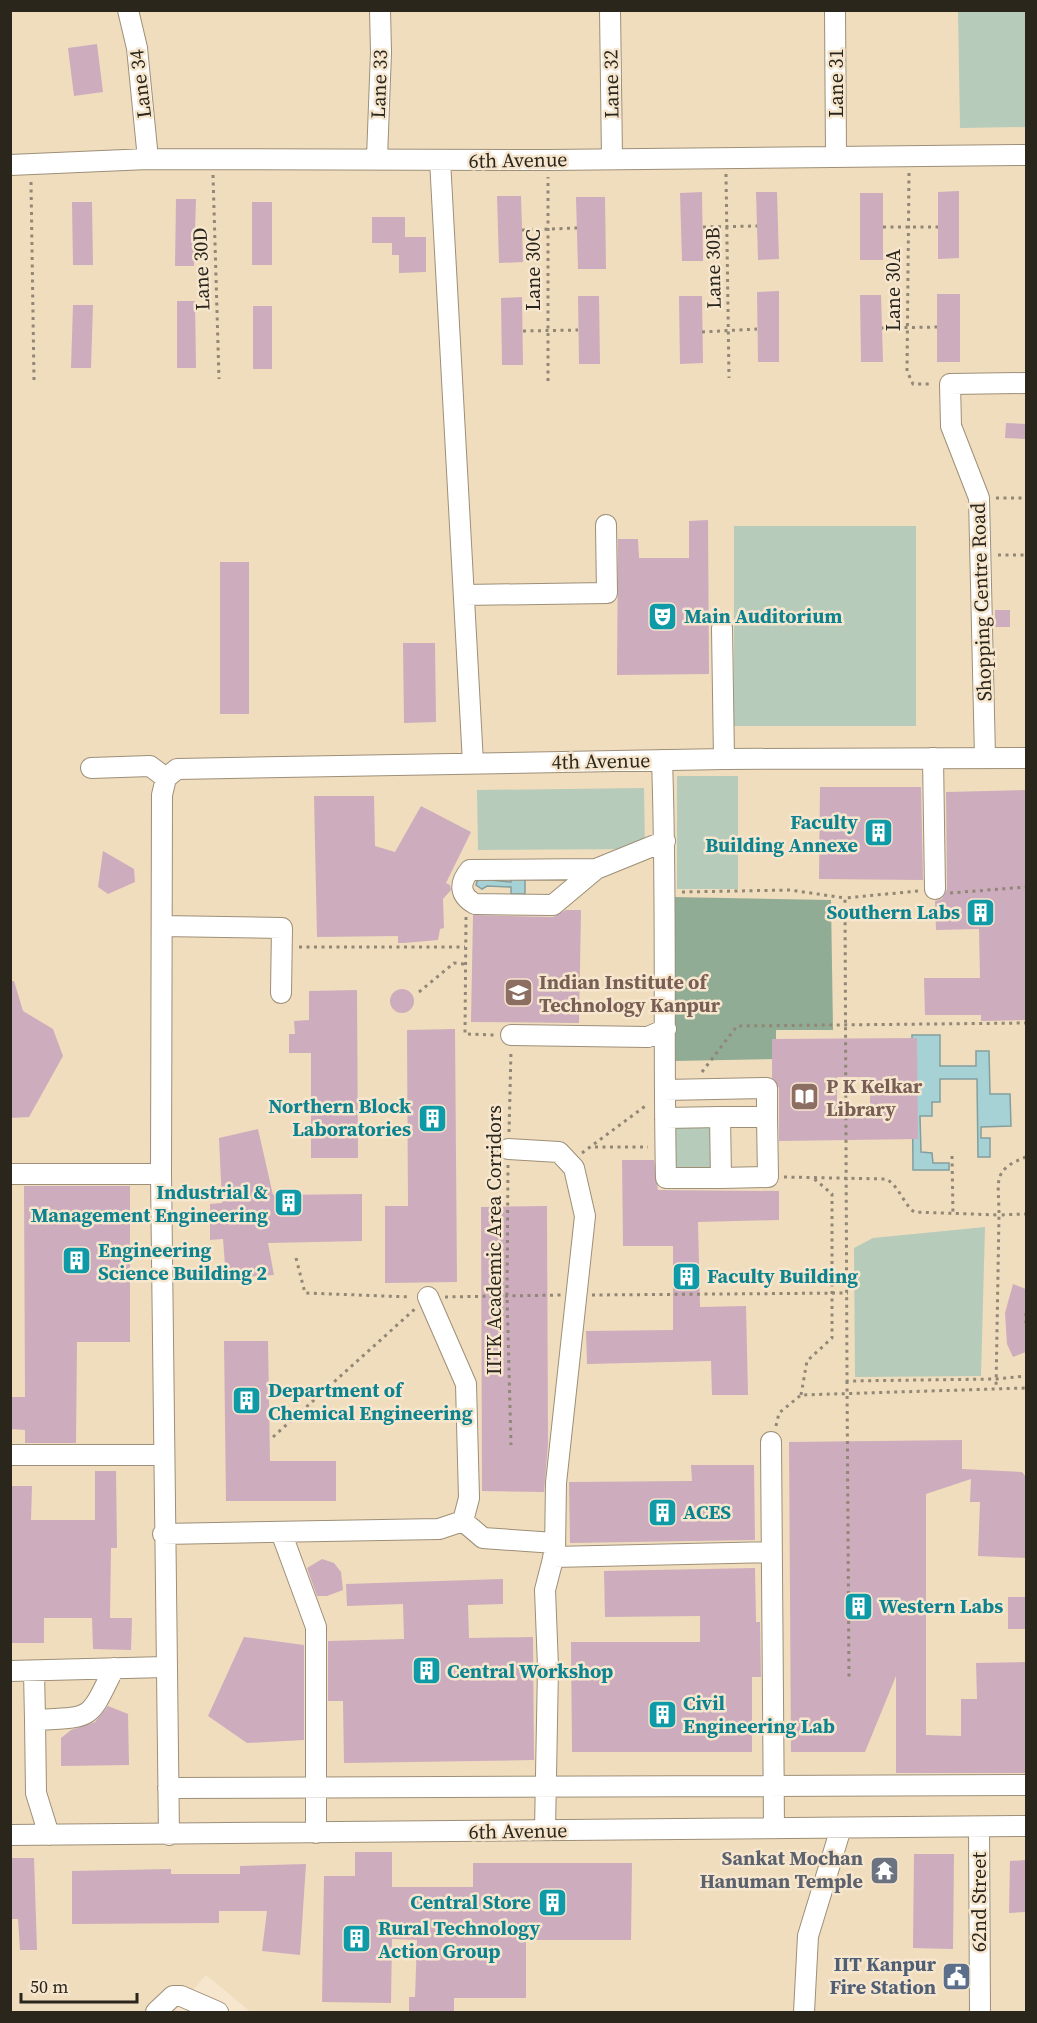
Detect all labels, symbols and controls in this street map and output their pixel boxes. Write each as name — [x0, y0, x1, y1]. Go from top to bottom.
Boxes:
street label: Lane 34 — [122, 48, 158, 120]
street label: Lane 33 — [364, 49, 394, 119]
street label: Lane 32 — [596, 49, 626, 119]
street label: Lane 31 — [822, 49, 850, 117]
street label: 6th Avenue — [468, 145, 568, 175]
street label: Lane 30D — [186, 227, 216, 311]
street label: Lane 30B — [698, 227, 728, 309]
street label: Lane 30C — [519, 229, 547, 311]
street label: Lane 30A — [879, 248, 907, 331]
street label: Shopping Centre Road — [964, 501, 998, 702]
theatre icon: Main Auditorium — [647, 600, 679, 632]
place label: Main Auditorium — [684, 602, 842, 630]
street label: 4th Avenue — [551, 746, 651, 776]
place label: Faculty Building Annexe — [705, 808, 858, 859]
building icon: Faculty Building Annexe — [863, 817, 895, 849]
building icon: Southern Labs — [965, 896, 997, 928]
place label: Southern Labs — [826, 898, 960, 926]
place label: Indian Institute of Technology Kanpur — [539, 968, 721, 1019]
school or university icon: Indian Institute of Technology Kanpur — [502, 977, 534, 1009]
place label: P K Kelkar Library — [826, 1072, 923, 1123]
library icon: P K Kelkar Library — [789, 1081, 821, 1113]
place label: Northern Block Laboratories — [268, 1092, 411, 1143]
building icon: Northern Block Laboratories — [416, 1102, 448, 1134]
street label: IITK Academic Area Corridors — [480, 1105, 508, 1375]
place label: Industrial & Management Engineering — [31, 1178, 268, 1229]
building icon: Industrial & Management Engineering — [273, 1187, 305, 1219]
place label: Engineering Science Building 2 — [98, 1236, 267, 1287]
building icon: Engineering Science Building 2 — [61, 1245, 93, 1277]
building icon: Faculty Building — [670, 1260, 702, 1292]
place label: Faculty Building — [707, 1262, 858, 1290]
place label: Department of Chemical Engineering — [268, 1376, 473, 1427]
building icon: Department of Chemical Engineering — [231, 1385, 263, 1417]
building icon: ACES — [646, 1496, 678, 1528]
place label: ACES — [683, 1498, 731, 1526]
building icon: Western Labs — [842, 1590, 874, 1622]
place label: Western Labs — [879, 1592, 1003, 1620]
building icon: Central Workshop — [410, 1655, 442, 1687]
place label: Central Workshop — [447, 1657, 613, 1685]
place label: Civil Engineering Lab — [683, 1689, 835, 1740]
building icon: Civil Engineering Lab — [646, 1699, 678, 1731]
street label: 6th Avenue — [468, 1816, 568, 1846]
place label: Sankat Mochan Hanuman Temple — [700, 1844, 863, 1895]
street label: 62nd Street — [965, 1852, 993, 1952]
temple icon: Sankat Mochan Hanuman Temple — [868, 1854, 900, 1886]
building icon: Central Store — [536, 1886, 568, 1918]
place label: Central Store — [410, 1888, 531, 1916]
place label: Rural Technology Action Group — [378, 1914, 540, 1965]
building icon: Rural Technology Action Group — [341, 1923, 373, 1955]
place label: IIT Kanpur Fire Station — [829, 1950, 937, 2001]
public building icon: IIT Kanpur Fire Station — [941, 1960, 973, 1992]
scale bar — [21, 1966, 136, 2004]
text: 50 m — [30, 1974, 68, 1999]

